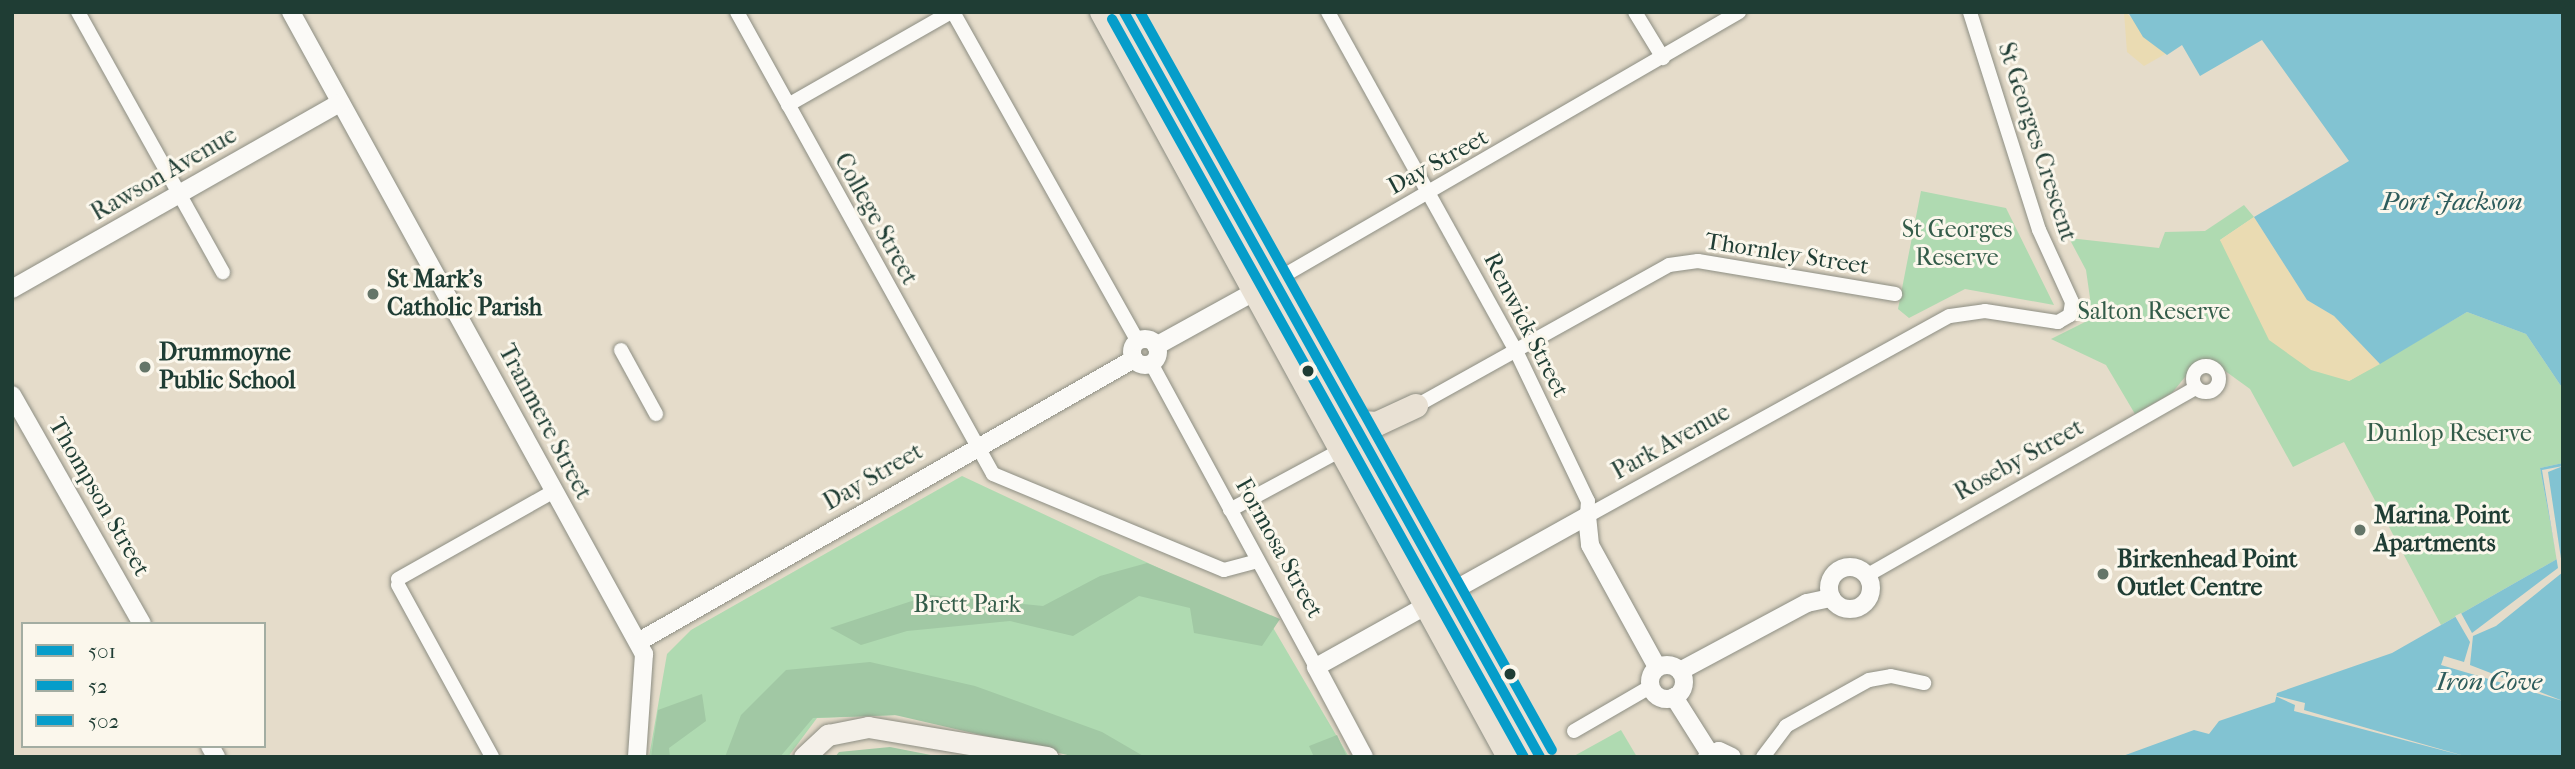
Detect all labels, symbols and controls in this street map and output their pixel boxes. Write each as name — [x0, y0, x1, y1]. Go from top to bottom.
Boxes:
street label: St Georges Crescent — [1991, 39, 2083, 245]
street label: Rawson Avenue — [86, 121, 242, 227]
street label: Day Street — [1383, 123, 1493, 201]
street label: College Street — [828, 148, 924, 290]
water label: Port Jackson — [2381, 186, 2523, 218]
park label: St Georges Reserve — [1902, 216, 2012, 272]
street label: Thornley Street — [1703, 227, 1871, 281]
street label: Renwick Street — [1477, 248, 1575, 402]
place label: St Mark's Catholic Parish — [387, 266, 542, 322]
marker: St Mark's Catholic Parish — [365, 286, 381, 302]
park label: Salton Reserve — [2078, 298, 2230, 326]
place label: Drummoyne Public School — [159, 339, 296, 395]
street label: Tranmere Street — [492, 339, 598, 505]
marker: Drummoyne Public School — [137, 359, 153, 375]
unlabelled marker — [1301, 364, 1315, 378]
street label: Park Avenue — [1607, 398, 1735, 486]
street label: Thompson Street — [42, 413, 156, 581]
street label: Roseby Street — [1949, 413, 2089, 507]
park label: Dunlop Reserve — [2366, 420, 2532, 448]
street label: Day Street — [818, 437, 928, 517]
street label: Formosa Street — [1229, 473, 1329, 623]
place label: Marina Point Apartments — [2374, 502, 2510, 558]
marker: Marina Point Apartments — [2352, 522, 2368, 538]
place label: Birkenhead Point Outlet Centre — [2117, 546, 2297, 602]
marker: Birkenhead Point Outlet Centre — [2095, 566, 2111, 582]
park label: Brett Park — [913, 591, 1021, 619]
legend — [21, 622, 266, 748]
text: 501 — [88, 639, 116, 663]
water label: Iron Cove — [2436, 666, 2542, 698]
unlabelled marker — [1503, 667, 1517, 681]
text: 52 — [88, 674, 108, 698]
text: 502 — [88, 709, 119, 733]

